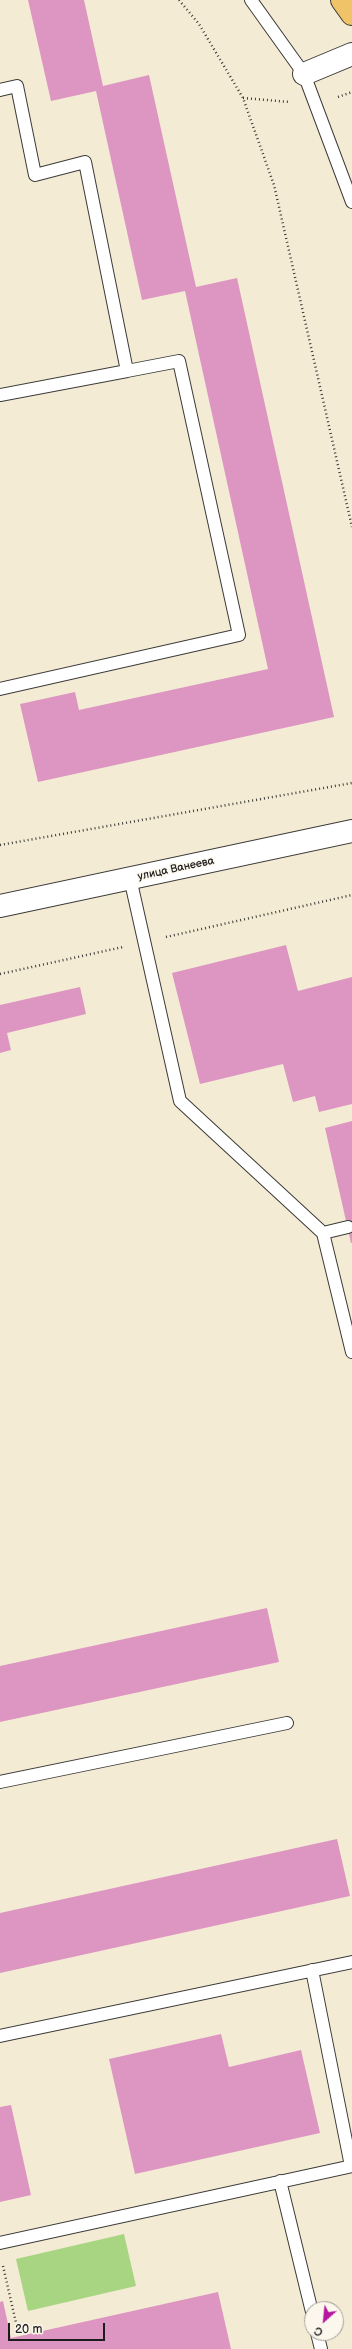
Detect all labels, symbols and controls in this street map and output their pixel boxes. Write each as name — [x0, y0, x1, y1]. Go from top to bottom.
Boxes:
street label: улица Ванеева — [137, 854, 215, 884]
north arrow — [304, 2301, 344, 2341]
scale bar — [10, 2315, 107, 2341]
text: 20 m — [15, 2322, 42, 2337]
text: С — [312, 2324, 325, 2339]

